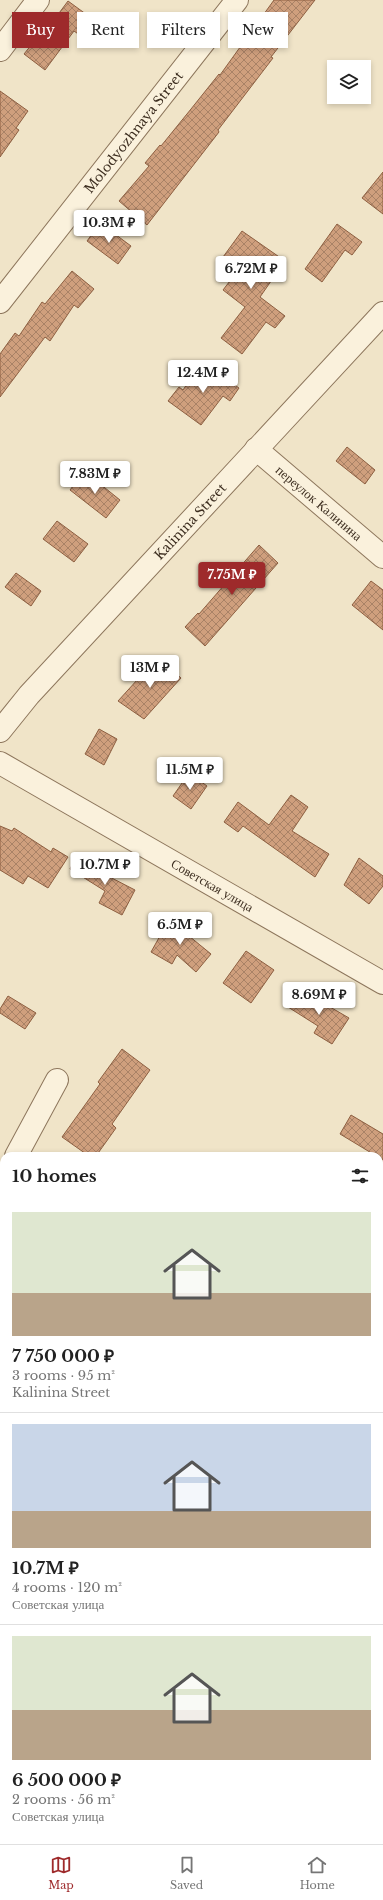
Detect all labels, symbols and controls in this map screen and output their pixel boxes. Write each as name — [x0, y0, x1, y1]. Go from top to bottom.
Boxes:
chip: Buy — [12, 12, 69, 48]
chip: Rent — [77, 12, 139, 48]
chip: Filters — [147, 12, 220, 48]
chip: New — [228, 12, 288, 48]
map controls — [327, 60, 371, 104]
button: layers — [327, 60, 371, 104]
street label: Molodyozhnaya Street — [80, 68, 187, 197]
pin: 10.3M ₽ — [72, 210, 146, 244]
text: 10.3M ₽ — [83, 214, 135, 231]
pin: 6.72M ₽ — [214, 256, 288, 290]
text: 6.72M ₽ — [224, 260, 278, 277]
pin: 12.4M ₽ — [166, 360, 240, 394]
text: 12.4M ₽ — [177, 364, 229, 381]
pin: 7.83M ₽ — [58, 461, 132, 495]
street label: переулок Калинина — [272, 461, 366, 544]
text: 7.83M ₽ — [69, 465, 121, 482]
street label: Kalinina Street — [150, 479, 230, 563]
pin: 7.75M ₽ — [195, 562, 269, 596]
text: 7.75M ₽ — [207, 566, 257, 583]
pin: 13M ₽ — [122, 655, 178, 689]
text: 13M ₽ — [130, 659, 170, 676]
pin: 11.5M ₽ — [153, 757, 227, 791]
text: 11.5M ₽ — [166, 761, 214, 778]
pin: 10.7M ₽ — [68, 852, 142, 886]
street label: Советская улица — [168, 855, 257, 916]
text: 10.7M ₽ — [79, 856, 131, 873]
pin: 6.5M ₽ — [147, 912, 213, 946]
text: 6.5M ₽ — [157, 916, 203, 933]
pin: 8.69M ₽ — [282, 982, 356, 1016]
text: 8.69M ₽ — [292, 986, 346, 1003]
icon: filters — [349, 1165, 371, 1187]
text: 10 homes — [12, 1166, 97, 1187]
icon: home — [156, 1238, 228, 1310]
text: 7 750 000 ₽ — [12, 1346, 114, 1367]
text: 3 rooms · 95 m² — [12, 1367, 115, 1384]
text: Kalinina Street — [12, 1384, 110, 1401]
icon: home — [156, 1450, 228, 1522]
text: 10.7M ₽ — [12, 1558, 79, 1579]
text: 4 rooms · 120 m² — [12, 1579, 122, 1596]
text: Советская улица — [12, 1596, 104, 1613]
icon: home — [156, 1662, 228, 1734]
text: 6 500 000 ₽ — [12, 1770, 121, 1791]
text: 2 rooms · 56 m² — [12, 1791, 115, 1808]
text: Советская улица — [12, 1808, 104, 1825]
tab: Map — [48, 1854, 74, 1892]
tab: Saved — [170, 1854, 203, 1892]
tab: Home — [300, 1854, 335, 1892]

